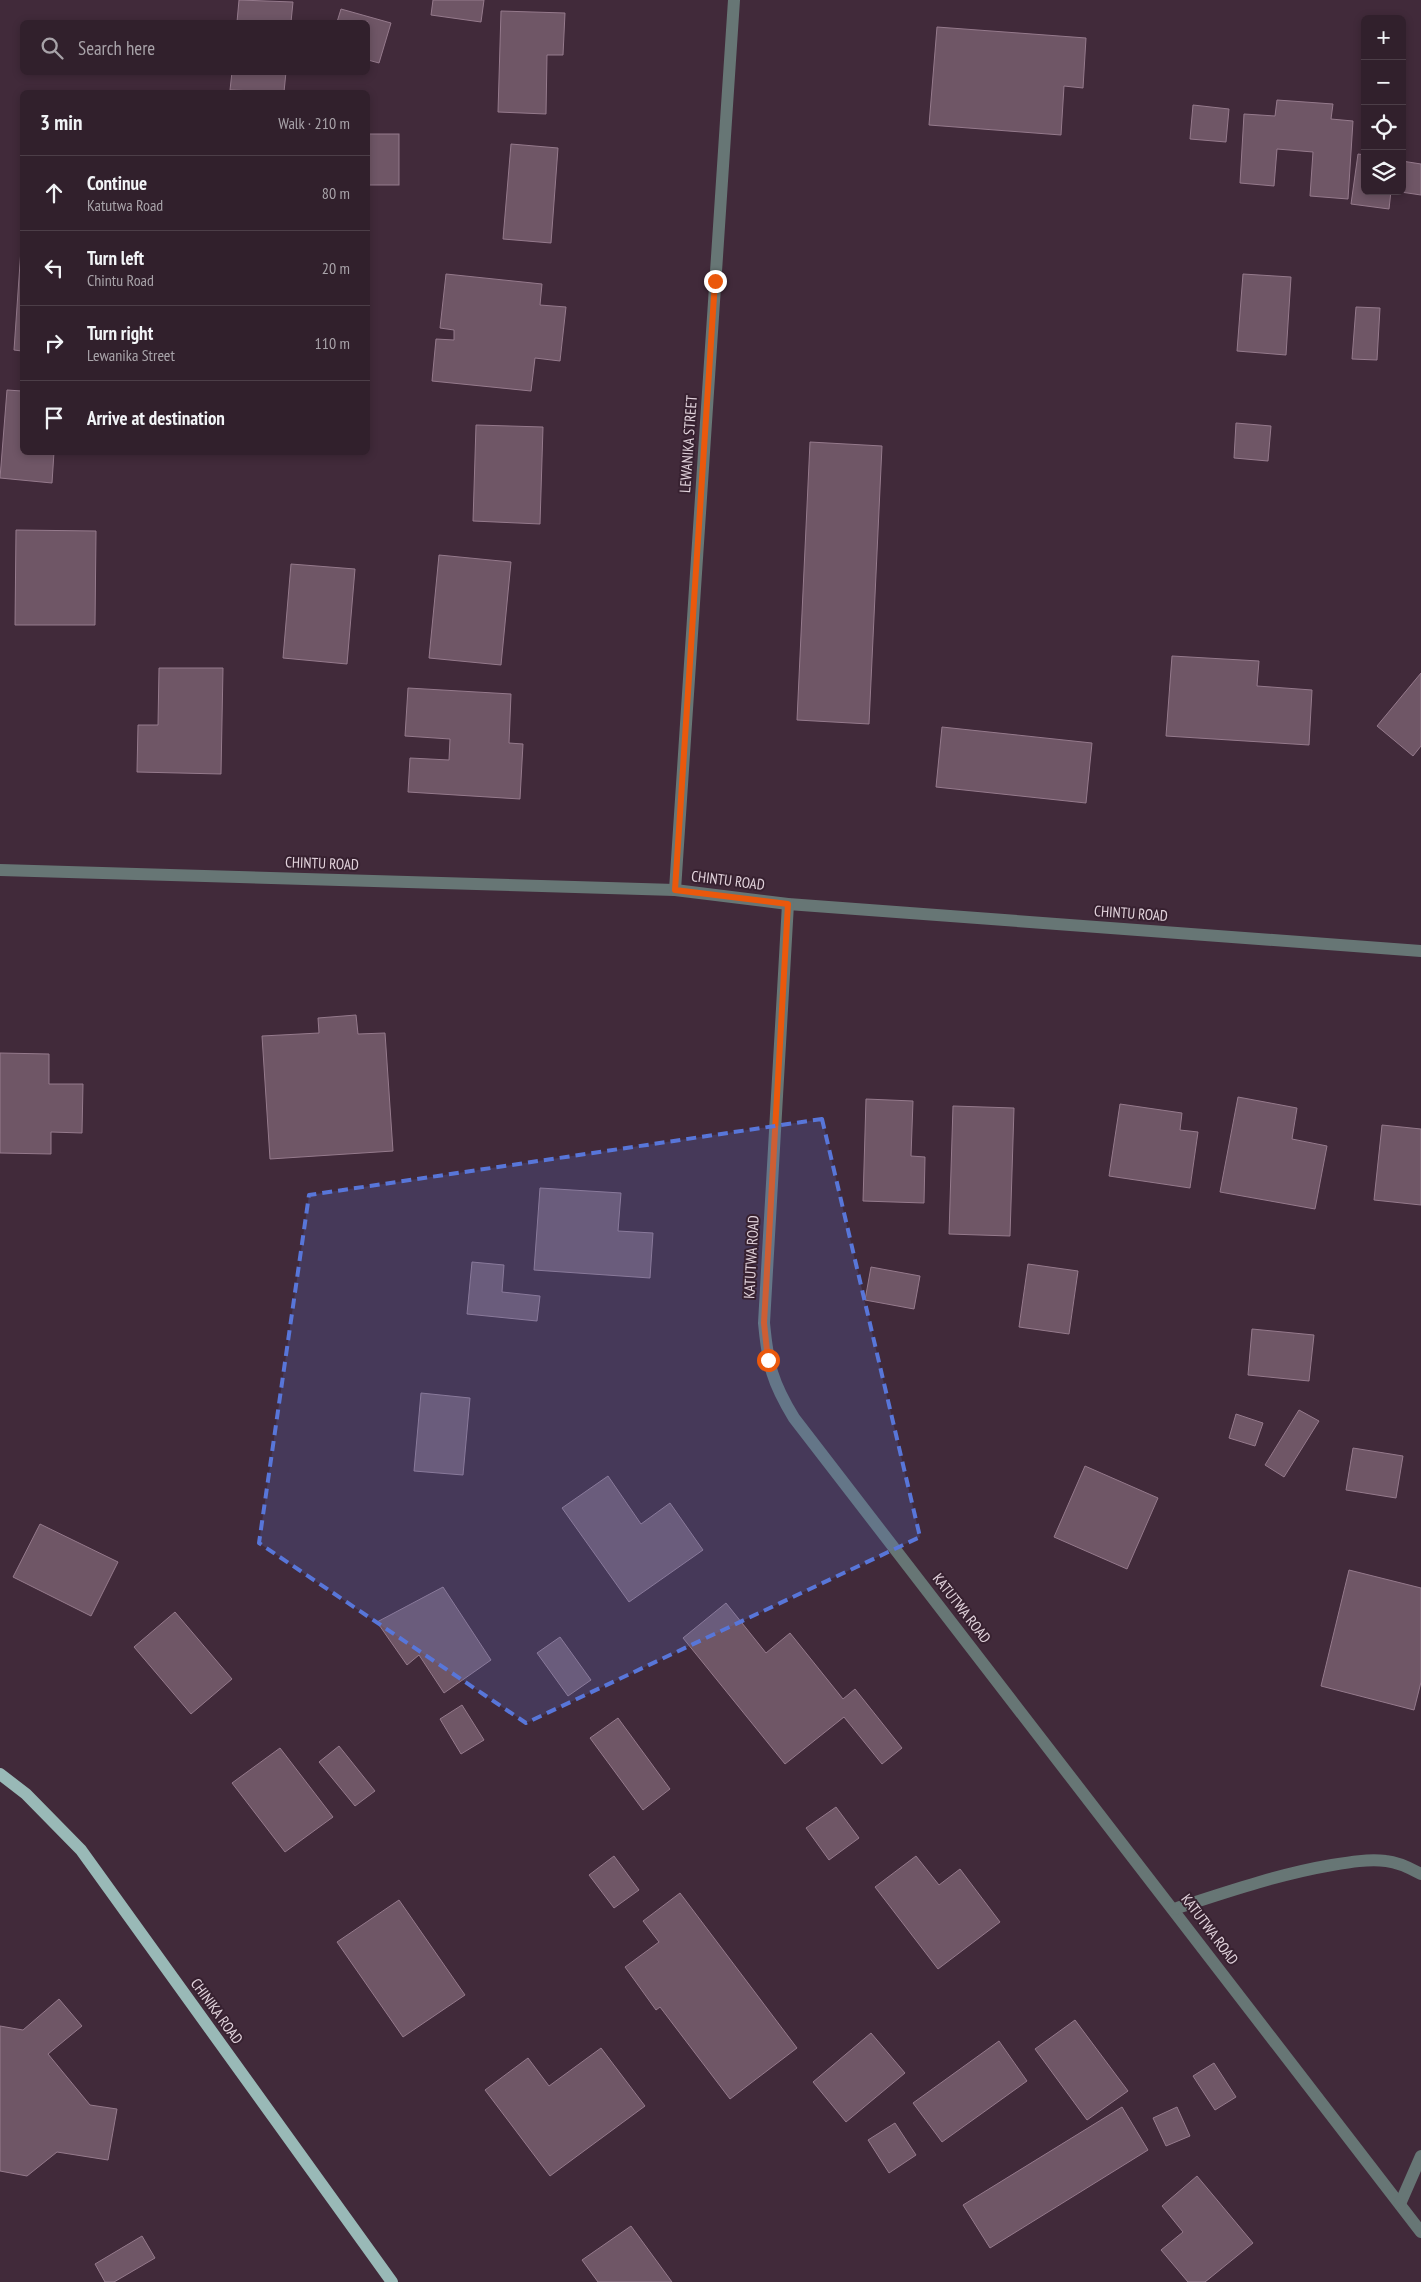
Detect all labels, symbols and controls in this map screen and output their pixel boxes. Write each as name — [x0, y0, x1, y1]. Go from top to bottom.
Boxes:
map controls — [1361, 15, 1406, 195]
button: + — [1361, 15, 1406, 60]
search box — [20, 20, 370, 75]
icon: search — [38, 34, 66, 62]
text: Search here — [78, 36, 155, 60]
button: − — [1361, 60, 1406, 105]
button: locate — [1361, 105, 1406, 150]
text: 3 min — [40, 109, 82, 136]
text: Walk · 210 m — [278, 113, 350, 133]
button: layers — [1361, 150, 1406, 195]
text: Continue — [87, 171, 147, 195]
icon: ahead — [40, 179, 68, 207]
text: 80 m — [322, 183, 350, 203]
text: Katutwa Road — [87, 195, 163, 215]
text: Turn left — [87, 246, 144, 270]
icon: left — [40, 254, 68, 282]
text: 20 m — [322, 258, 350, 278]
text: Chintu Road — [87, 270, 154, 290]
route end — [704, 270, 727, 293]
text: Turn right — [87, 321, 153, 345]
icon: right — [40, 329, 68, 357]
text: 110 m — [315, 333, 350, 353]
text: Lewanika Street — [87, 345, 175, 365]
street label: LEWANIKA STREET — [675, 394, 701, 493]
icon: arrive — [40, 404, 68, 432]
text: Arrive at destination — [87, 406, 225, 430]
street label: CHINTU ROAD — [285, 852, 359, 874]
street label: CHINTU ROAD — [690, 866, 766, 894]
street label: CHINTU ROAD — [1093, 901, 1169, 925]
street label: KATUTWA ROAD — [739, 1215, 763, 1299]
route start — [757, 1349, 780, 1372]
street label: KATUTWA ROAD — [929, 1569, 995, 1647]
street label: KATUTWA ROAD — [1177, 1890, 1243, 1968]
street label: CHINIKA ROAD — [187, 1974, 247, 2048]

